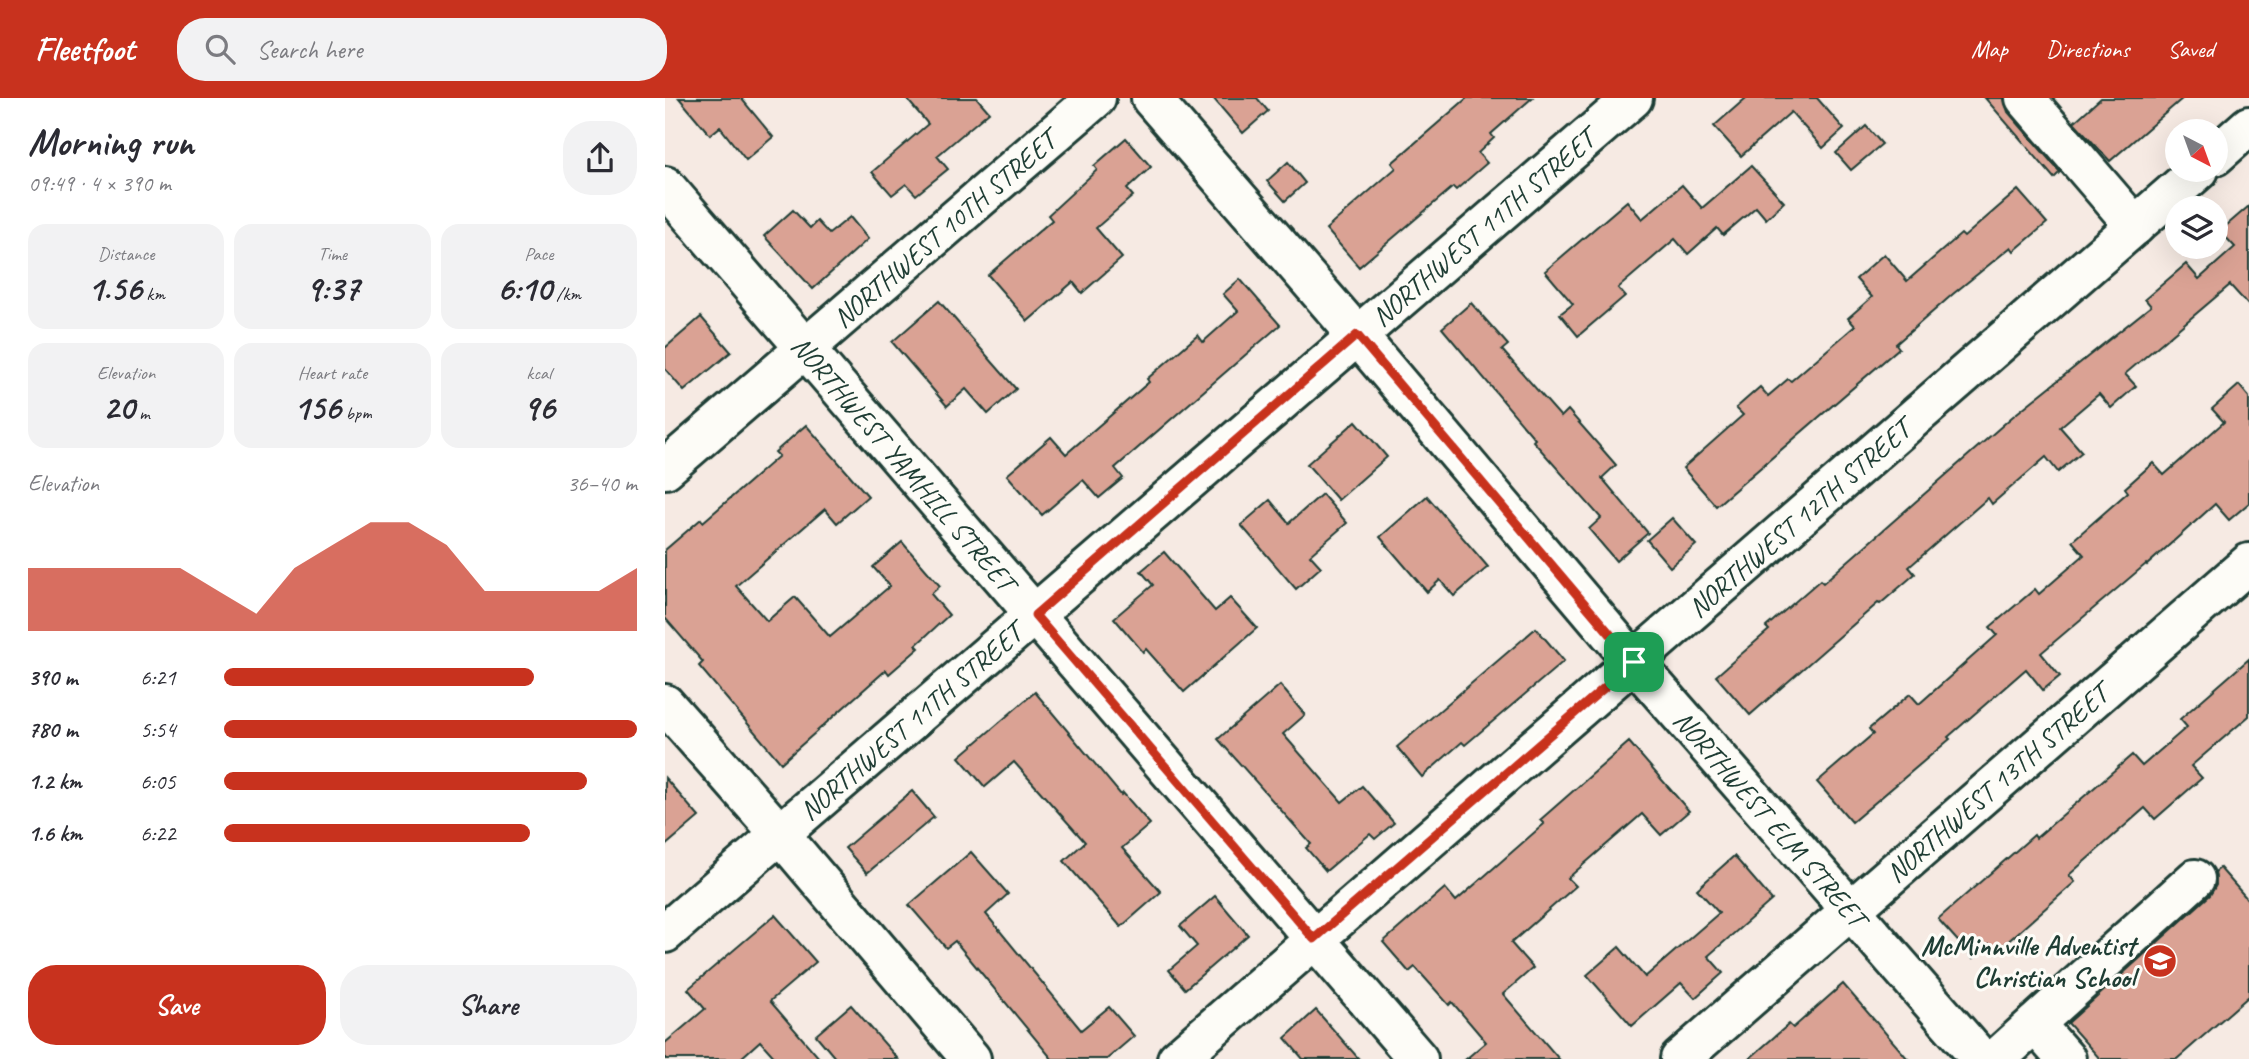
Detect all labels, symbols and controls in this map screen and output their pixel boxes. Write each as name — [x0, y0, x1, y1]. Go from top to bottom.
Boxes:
search box — [177, 18, 667, 81]
text: Fleetfoot — [35, 28, 135, 70]
icon: search — [201, 30, 239, 68]
text: Search here — [257, 33, 363, 66]
text: Map — [1971, 34, 2008, 64]
text: Directions — [2046, 34, 2129, 64]
text: Saved — [2167, 34, 2214, 64]
street label: NORTHWEST 11TH STREET — [1364, 117, 1607, 334]
text: Morning run — [28, 119, 194, 166]
street label: NORTHWEST 10TH STREET — [825, 119, 1069, 335]
north arrow — [2165, 119, 2228, 182]
map controls — [2165, 119, 2228, 259]
button: share — [563, 121, 637, 195]
text: 09:49 · 4 × 390 m — [28, 169, 171, 198]
button: layers — [2165, 196, 2228, 259]
text: Distance — [98, 242, 155, 266]
text: Time — [318, 242, 347, 266]
text: Pace — [524, 242, 553, 266]
text: 1.56 — [87, 266, 142, 311]
text: 9:37 — [306, 266, 359, 311]
text: 6:10 — [497, 266, 552, 311]
text: km — [142, 282, 165, 306]
text: /km — [552, 282, 581, 306]
street label: NORTHWEST YAMHILL STREET — [784, 329, 1027, 603]
text: Elevation — [97, 361, 155, 385]
text: Heart rate — [298, 361, 367, 385]
text: kcal — [526, 361, 551, 385]
text: 20 — [103, 385, 134, 430]
text: 156 — [293, 385, 341, 430]
text: 96 — [523, 385, 555, 430]
text: m — [134, 401, 150, 425]
text: bpm — [341, 401, 372, 425]
street label: NORTHWEST 12TH STREET — [1681, 408, 1923, 625]
text: Elevation — [28, 469, 99, 498]
text: 36–40 m — [567, 469, 637, 498]
street label: NORTHWEST 11TH STREET — [792, 611, 1035, 828]
pin — [1604, 632, 1664, 692]
icon: arrive — [1615, 643, 1653, 681]
text: 390 m — [28, 663, 77, 692]
text: 6:21 — [140, 663, 176, 692]
street label: NORTHWEST 13TH STREET — [1878, 672, 2121, 890]
street label: NORTHWEST ELM STREET — [1666, 703, 1878, 939]
text: 780 m — [28, 715, 78, 744]
text: 5:54 — [140, 715, 176, 744]
text: 1.2 km — [28, 767, 82, 796]
text: 6:05 — [140, 767, 176, 796]
text: 1.6 km — [28, 819, 82, 848]
text: 6:22 — [140, 819, 176, 848]
place label: McMinnville Adventist Christian School — [1921, 928, 2140, 995]
school or university icon: McMinnville Adventist Christian School — [2141, 942, 2179, 980]
button: Save — [28, 965, 326, 1045]
button: Share — [340, 965, 637, 1045]

